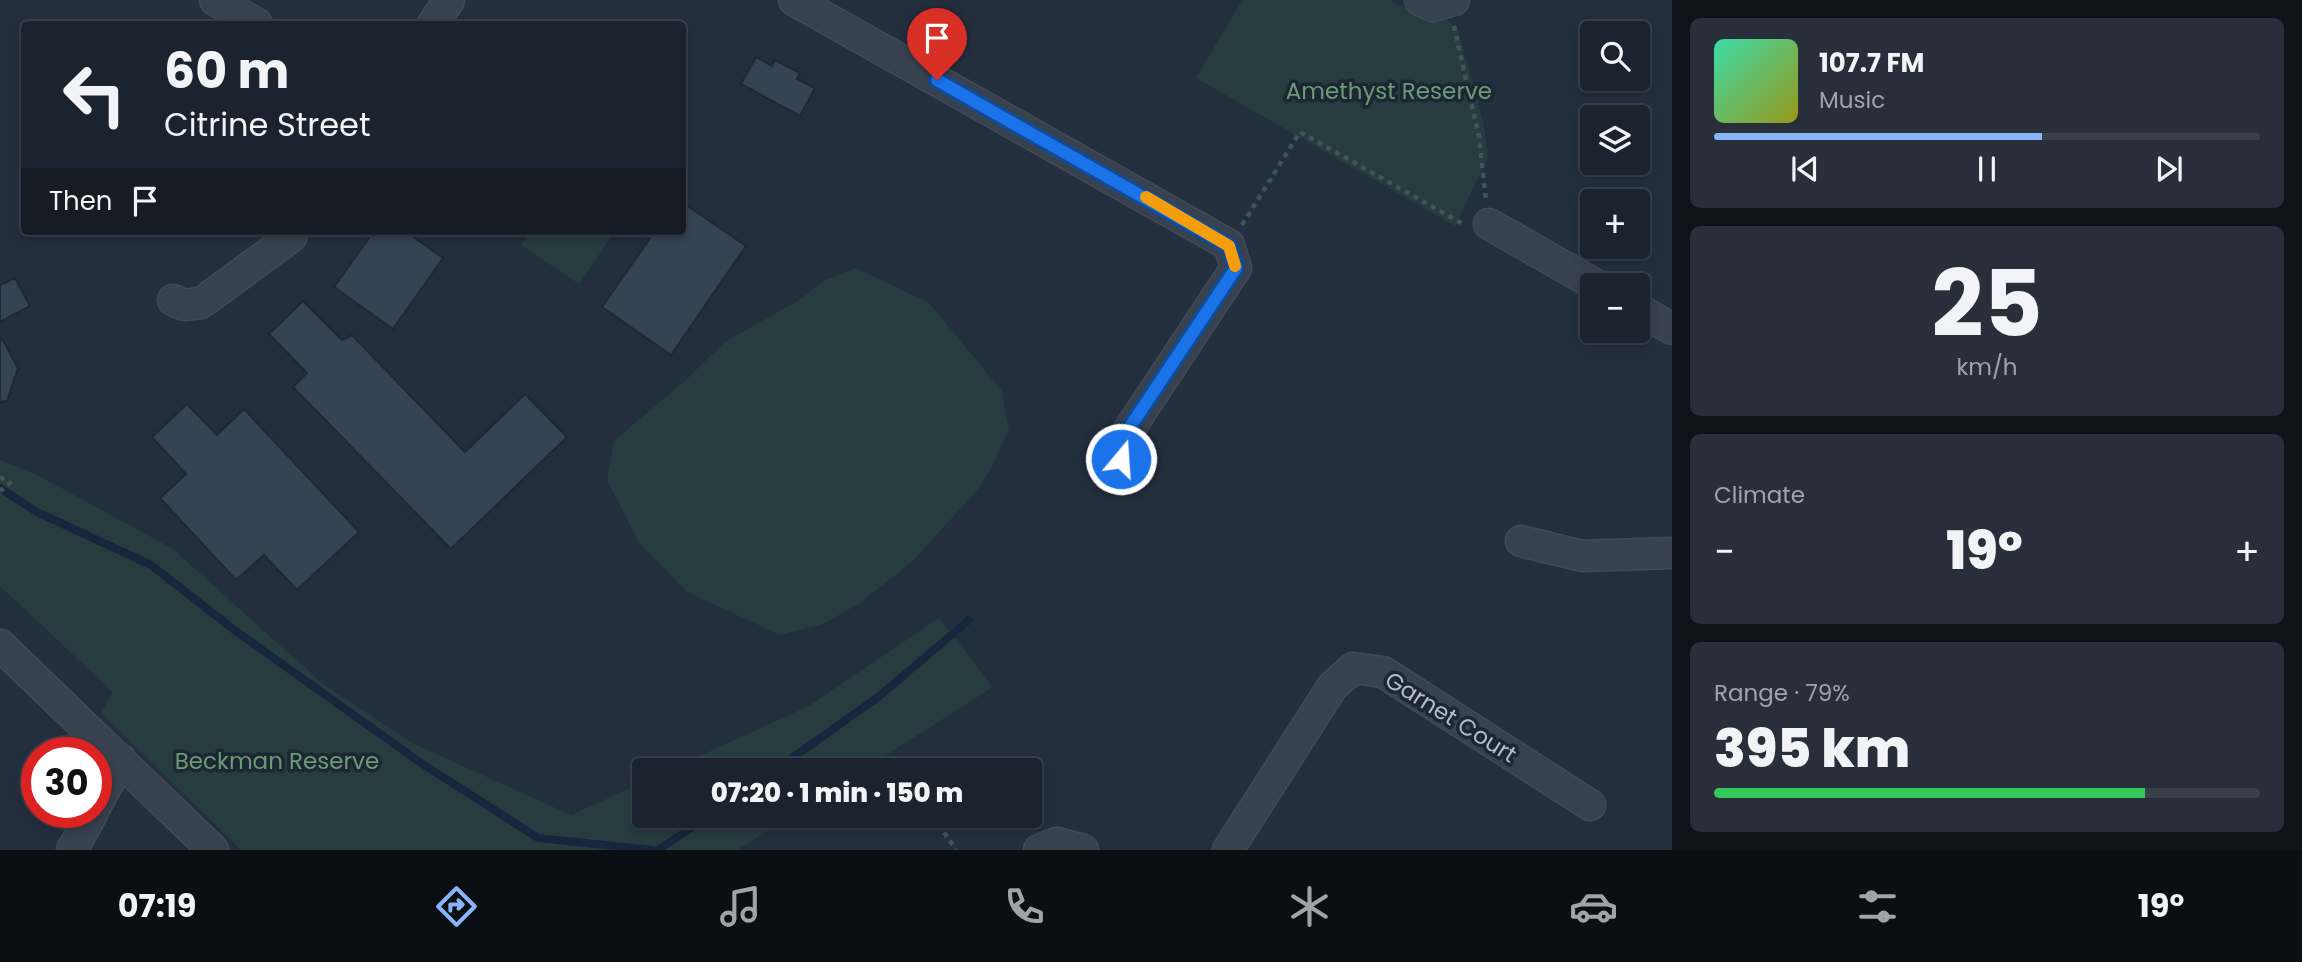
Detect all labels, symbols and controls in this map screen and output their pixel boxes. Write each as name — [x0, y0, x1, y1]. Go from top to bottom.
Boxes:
pin — [907, 8, 967, 80]
icon: arrive — [918, 19, 956, 57]
map controls — [1580, 21, 1650, 343]
button: search — [1580, 21, 1650, 91]
text: 60 m — [164, 37, 289, 105]
text: 107.7 FM — [1819, 45, 1924, 81]
icon: left — [49, 49, 140, 140]
park label: Amethyst Reserve — [1286, 75, 1492, 107]
text: Music — [1819, 84, 1885, 116]
text: Citrine Street — [164, 102, 371, 147]
button: layers — [1580, 105, 1650, 175]
icon: previous — [1786, 150, 1824, 188]
icon: pause — [1968, 150, 2006, 188]
icon: next — [2150, 150, 2188, 188]
icon: arrive — [126, 182, 164, 220]
text: Then — [49, 183, 112, 219]
button: + — [1580, 189, 1650, 259]
text: 25 — [1931, 240, 2043, 368]
button: − — [1580, 273, 1650, 343]
text: km/h — [1956, 351, 2018, 383]
position arrow — [1084, 422, 1158, 496]
text: Climate — [1714, 479, 1805, 511]
text: 19° — [1946, 514, 2023, 587]
text: − — [1714, 525, 1735, 578]
text: + — [2234, 525, 2260, 578]
street label: Garnet Court — [1379, 664, 1523, 770]
text: Range · 79% — [1714, 677, 1850, 709]
text: 395 km — [1714, 712, 1910, 785]
speed limit sign: 30 — [21, 737, 112, 828]
park label: Beckman Reserve — [175, 745, 379, 777]
text: 07:20 · 1 min · 150 m — [711, 775, 963, 811]
icon: directions — [432, 882, 481, 931]
icon: music — [716, 882, 765, 931]
icon: phone — [1000, 882, 1049, 931]
icon: climate — [1285, 882, 1334, 931]
icon: car — [1569, 882, 1618, 931]
icon: filters — [1853, 882, 1902, 931]
text: 07:19 — [118, 883, 196, 928]
text: 19° — [2138, 883, 2184, 928]

